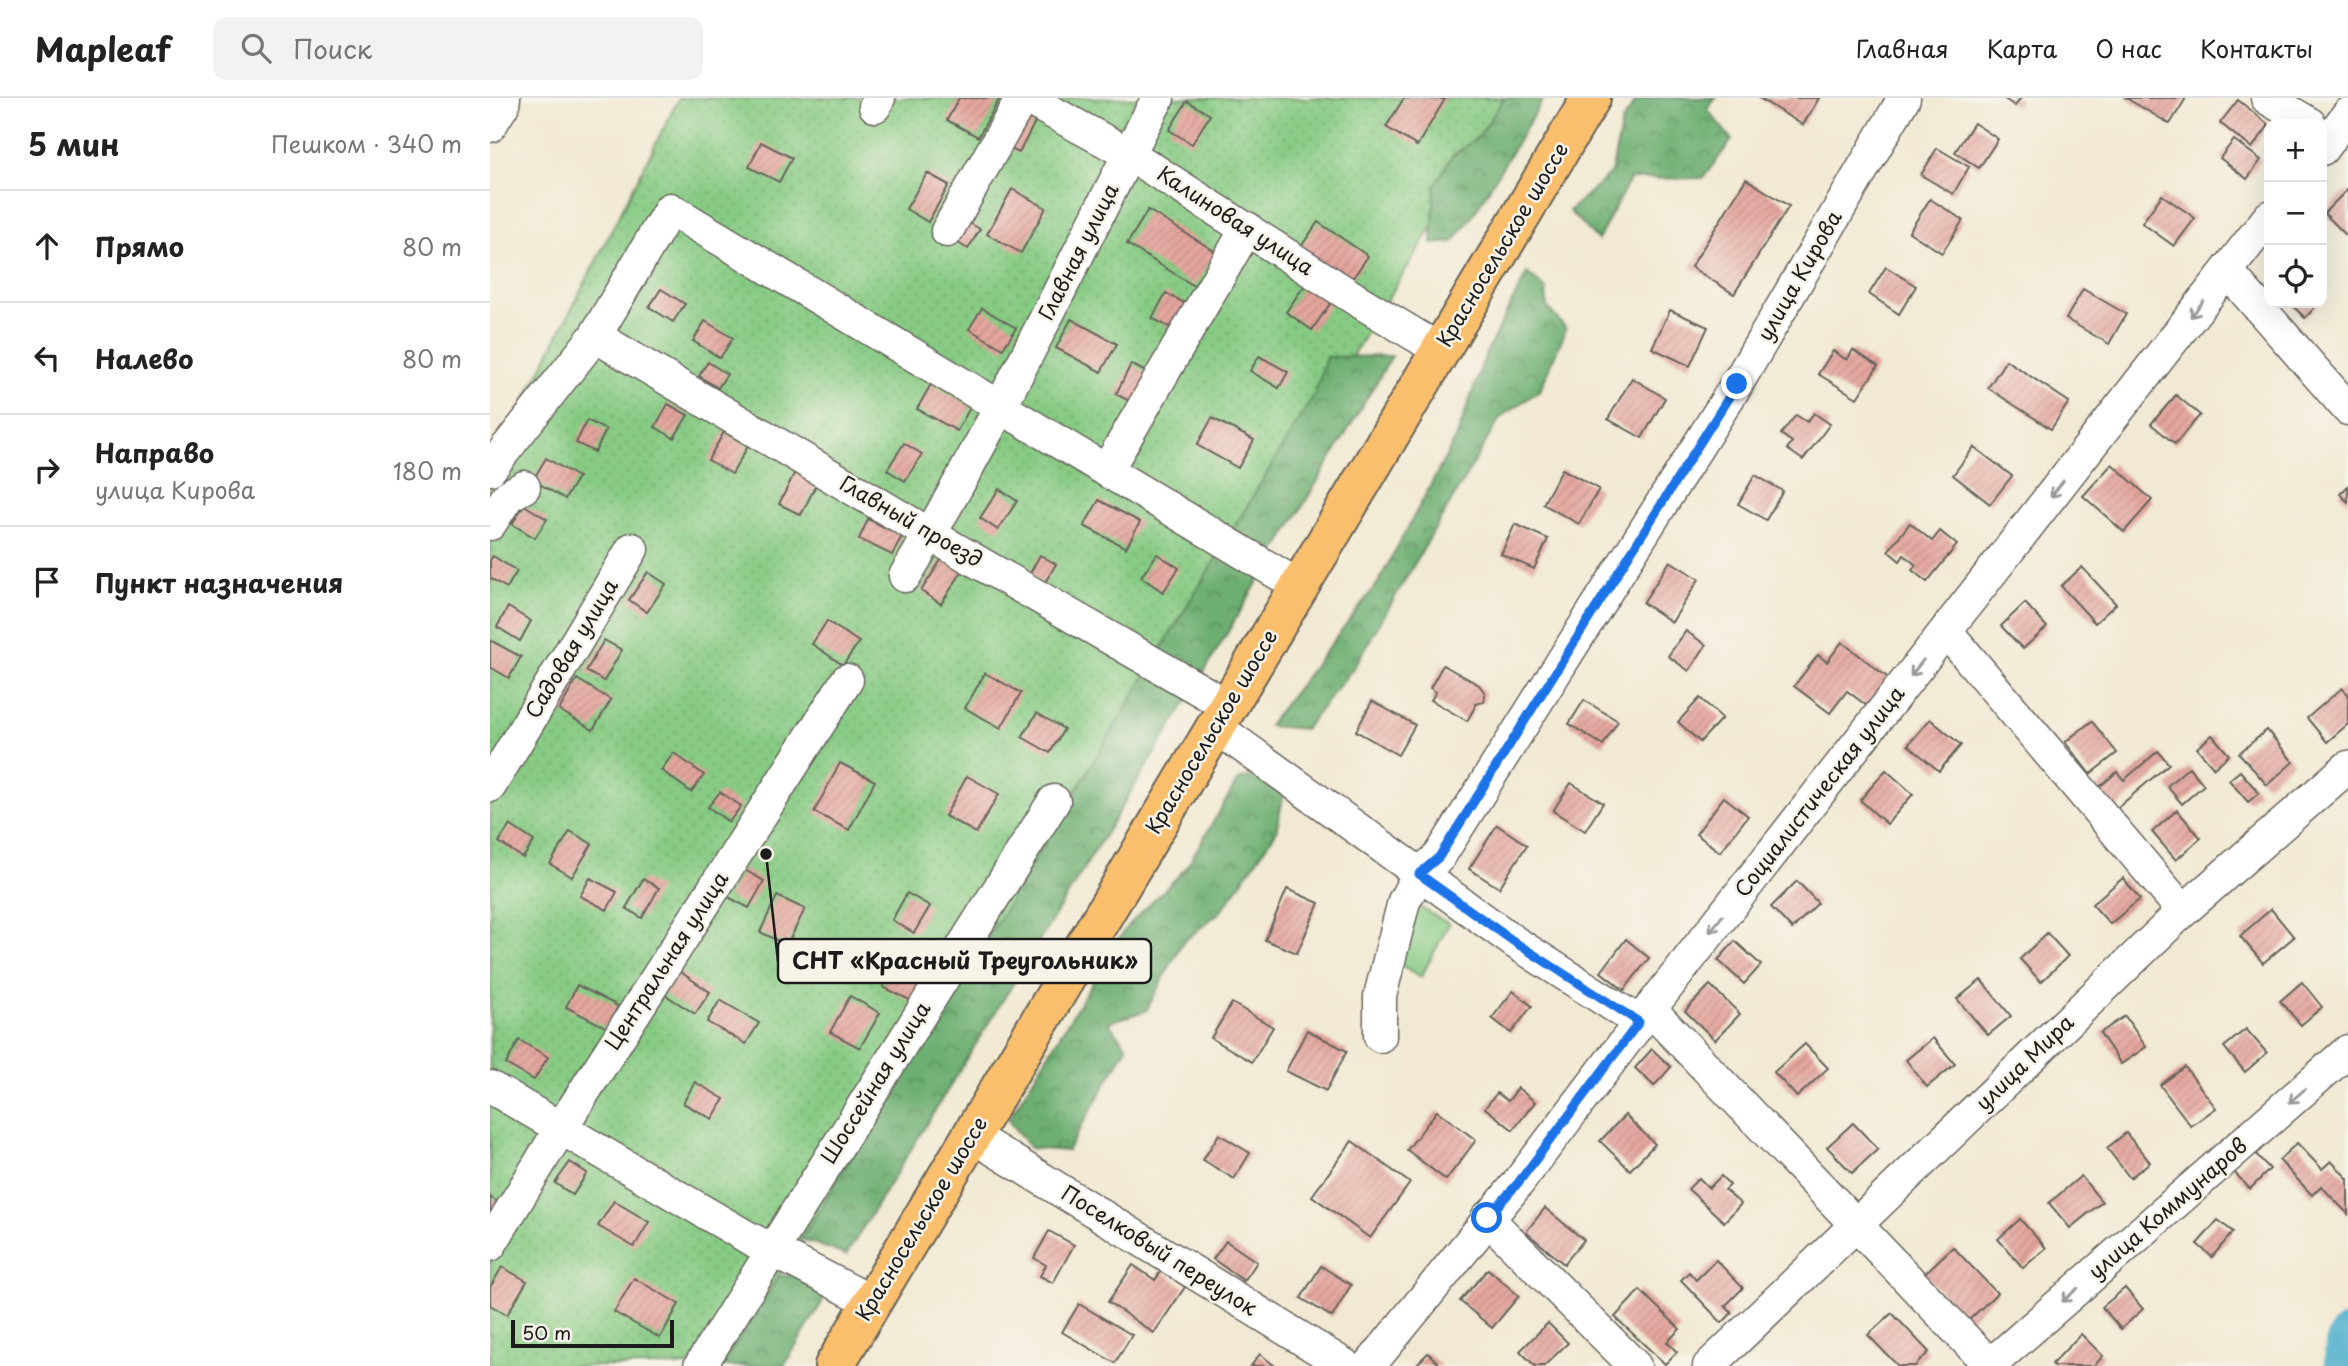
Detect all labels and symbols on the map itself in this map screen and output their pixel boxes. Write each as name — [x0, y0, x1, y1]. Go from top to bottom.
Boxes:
street label: Красносельское шоссе — [1427, 135, 1575, 352]
street label: Калиновая улица — [1151, 157, 1321, 283]
street label: Главная улица — [1029, 176, 1126, 325]
street label: улица Кирова — [1748, 204, 1849, 346]
one-way arrow — [2190, 299, 2205, 318]
route end — [1721, 368, 1752, 399]
street label: Главный проезд — [835, 466, 989, 574]
one-way arrow — [2050, 479, 2065, 497]
street label: Садовая улица — [516, 571, 625, 724]
street label: Красносельское шоссе — [1136, 622, 1284, 839]
one-way arrow — [1910, 658, 1925, 676]
street label: Социалистическая улица — [1726, 678, 1912, 903]
street label: Центральная улица — [596, 864, 736, 1055]
one-way arrow — [1709, 914, 1724, 932]
callout: СНТ «Красный Треугольник» — [778, 939, 1151, 983]
text: СНТ «Красный Треугольник» — [792, 942, 1138, 977]
street label: Шоссейная улица — [811, 994, 938, 1169]
street label: улица Мира — [1967, 1006, 2081, 1117]
one-way arrow — [2288, 1088, 2306, 1104]
street label: Красносельское шоссе — [846, 1109, 994, 1326]
street label: улица Коммунаров — [2080, 1129, 2253, 1286]
street label: Поселковый переулок — [1056, 1176, 1265, 1323]
route start — [1471, 1202, 1502, 1233]
one-way arrow — [2061, 1287, 2079, 1303]
scale bar — [511, 1317, 674, 1349]

